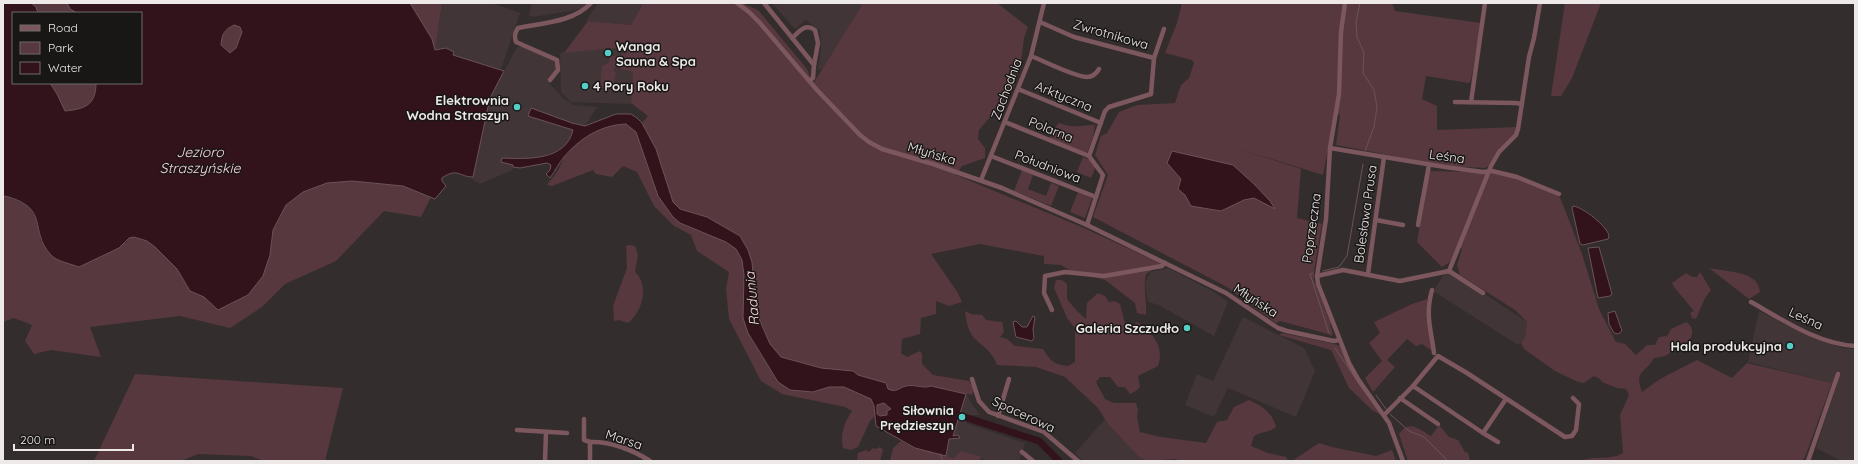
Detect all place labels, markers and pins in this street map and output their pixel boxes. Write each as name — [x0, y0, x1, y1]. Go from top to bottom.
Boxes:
place label: Wanga Sauna & Spa — [616, 38, 696, 69]
marker: Wanga Sauna & Spa — [603, 48, 613, 58]
place label: 4 Pory Roku — [593, 78, 669, 94]
marker: 4 Pory Roku — [580, 81, 590, 91]
place label: Elektrownia Wodna Straszyn — [406, 92, 509, 123]
marker: Elektrownia Wodna Straszyn — [512, 102, 522, 112]
place label: Galeria Szczudło — [1076, 320, 1179, 336]
marker: Galeria Szczudło — [1182, 323, 1192, 333]
place label: Hala produkcyjna — [1671, 338, 1782, 354]
marker: Hala produkcyjna — [1785, 341, 1795, 351]
place label: Siłownia Prędzieszyn — [880, 402, 954, 433]
marker: Siłownia Prędzieszyn — [957, 412, 967, 422]

